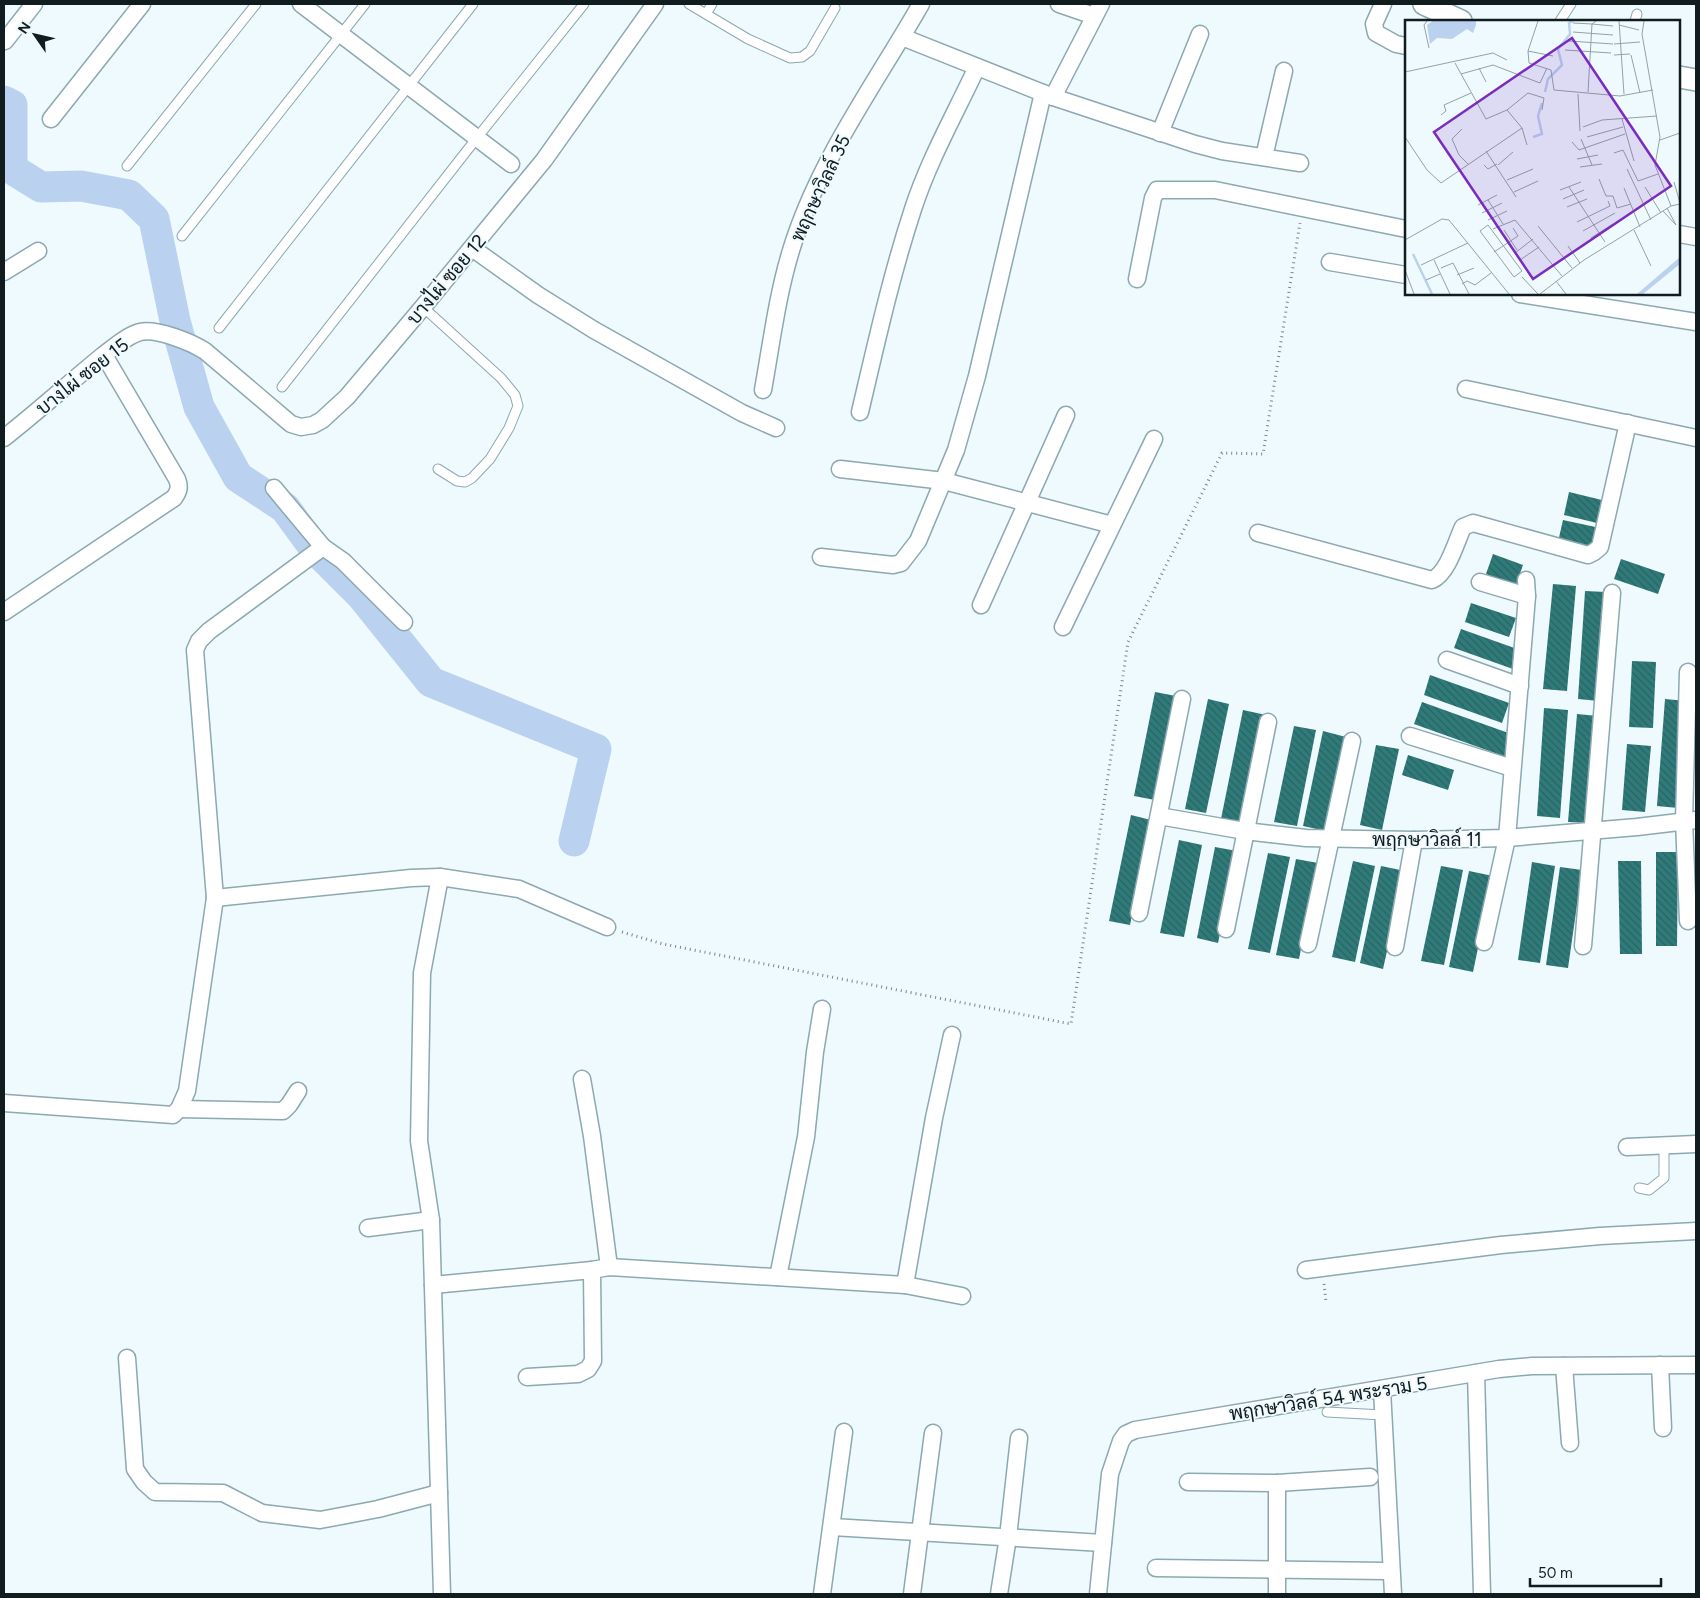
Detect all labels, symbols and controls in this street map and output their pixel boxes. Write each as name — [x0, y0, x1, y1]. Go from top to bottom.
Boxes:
north arrow — [10, 10, 60, 60]
text: N — [15, 19, 35, 37]
inset map — [1405, 20, 1680, 295]
street label: พฤกษาวิลล์ 35 — [785, 131, 855, 245]
street label: บางไผ่ ซอย 12 — [401, 229, 491, 329]
street label: บางไผ่ ซอย 15 — [31, 332, 133, 420]
street label: พฤกษาวิลล์ 11 — [1372, 827, 1482, 851]
street label: พฤกษาวิลล์ 54 พระราม 5 — [1227, 1370, 1429, 1426]
scale bar — [1530, 1556, 1661, 1588]
text: 50 m — [1538, 1564, 1573, 1582]

